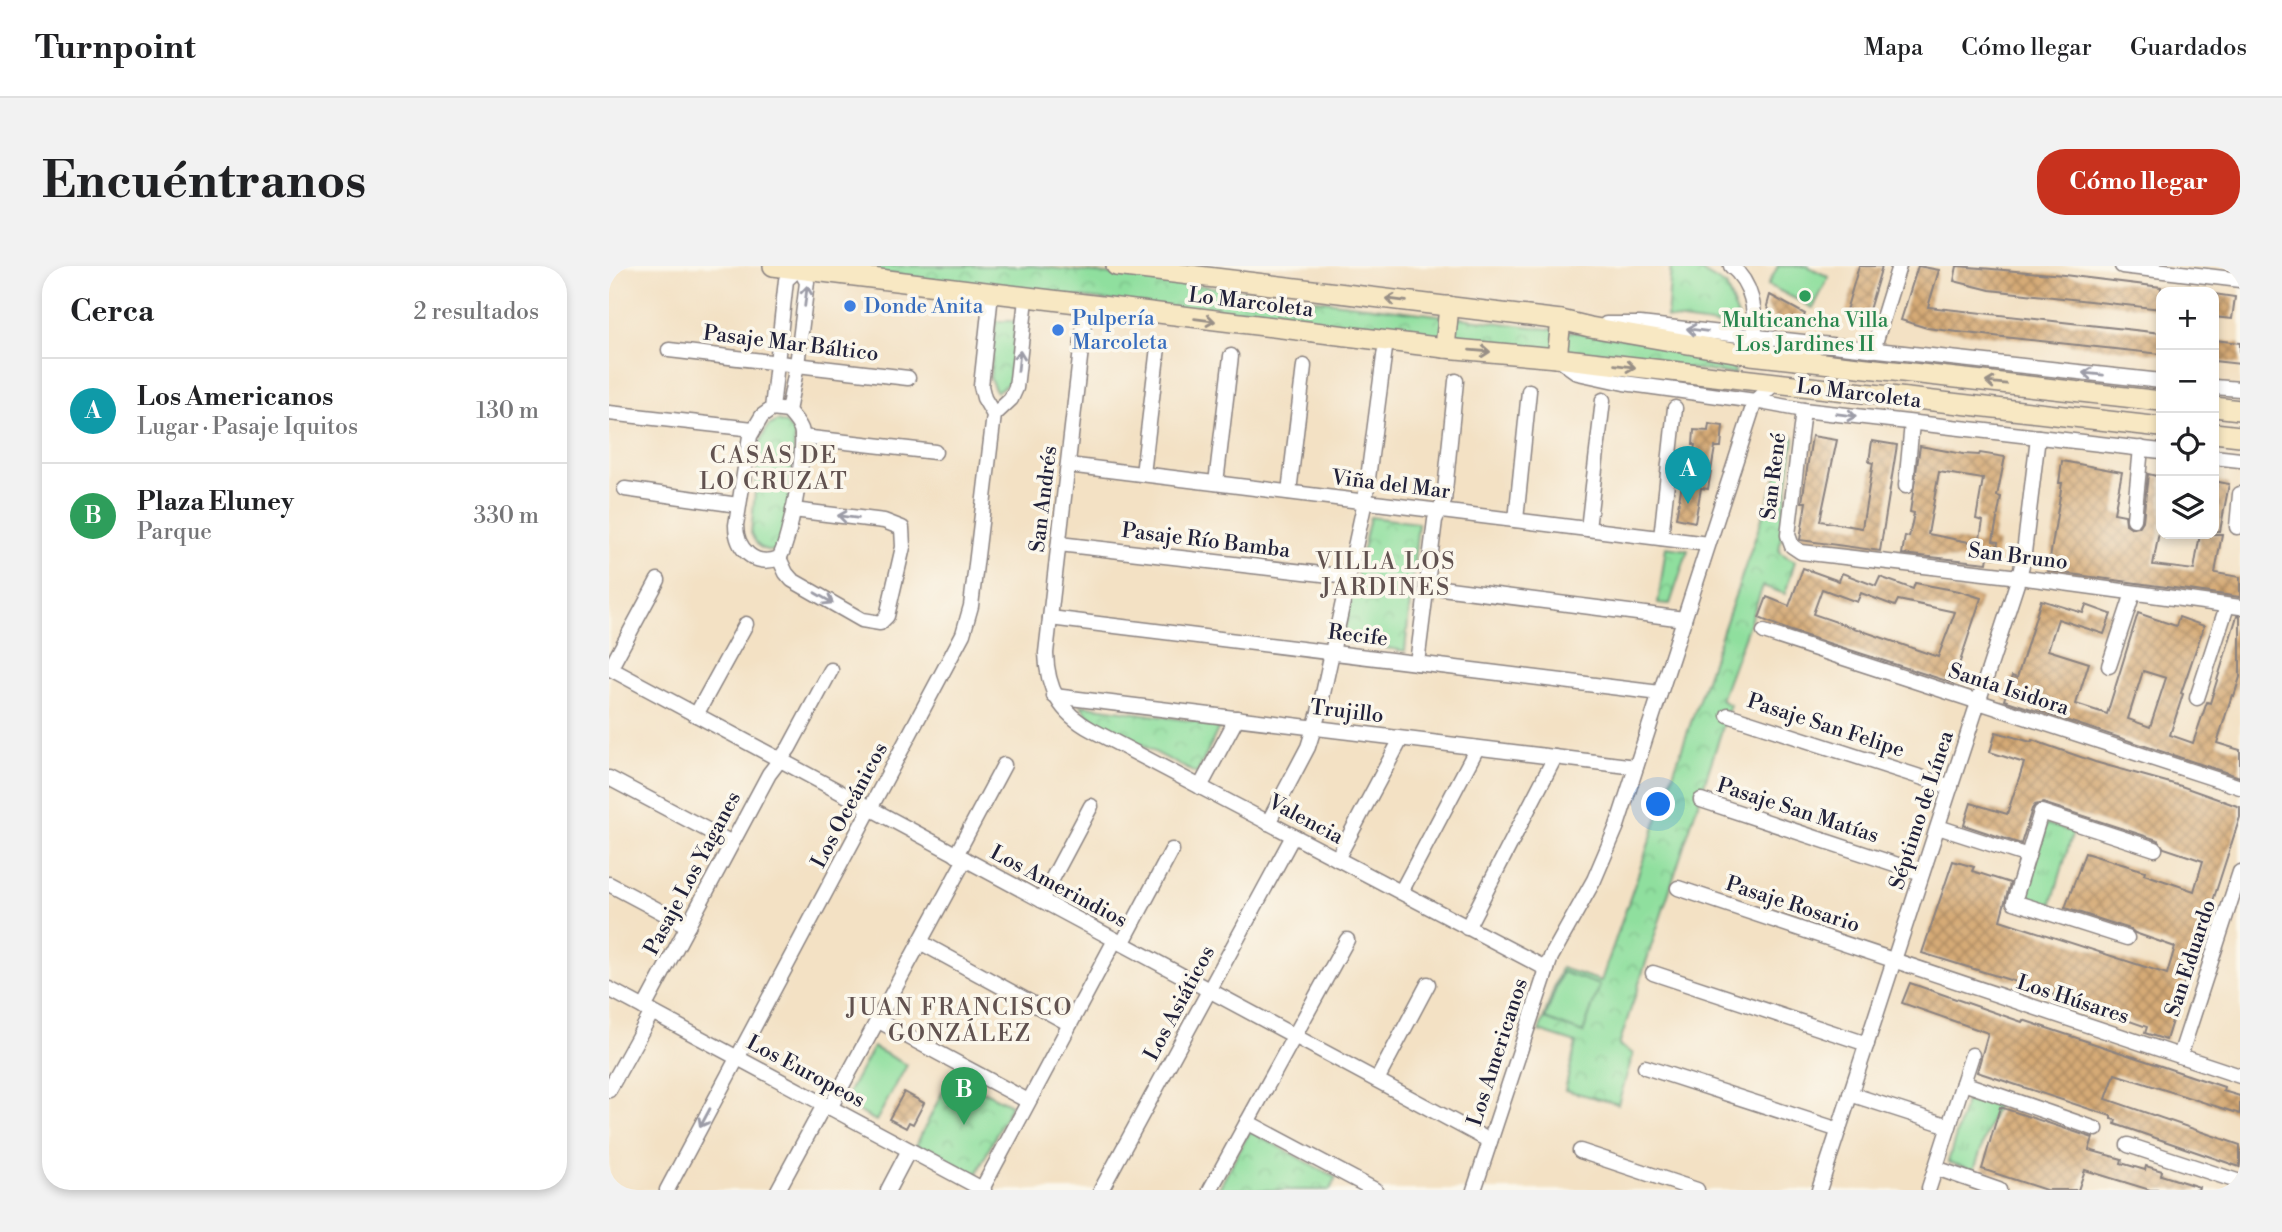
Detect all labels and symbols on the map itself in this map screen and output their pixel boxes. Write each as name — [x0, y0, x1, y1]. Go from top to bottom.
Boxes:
street label: Lo Marcoleta — [1187, 282, 1315, 324]
one-way arrow — [799, 285, 812, 307]
marker: Multicancha Villa Los Jardines II — [1797, 288, 1813, 304]
one-way arrow — [1385, 293, 1408, 306]
place label: Donde Anita — [864, 294, 984, 320]
marker: Donde Anita — [842, 298, 858, 314]
place label: Pulpería Marcoleta — [1072, 306, 1168, 356]
place label: Multicancha Villa Los Jardines II — [1722, 308, 1889, 358]
one-way arrow — [1193, 313, 1216, 326]
street label: Pasaje Mar Báltico — [702, 320, 880, 368]
marker: Pulpería Marcoleta — [1050, 322, 1066, 338]
one-way arrow — [1686, 324, 1709, 337]
one-way arrow — [1468, 345, 1491, 358]
one-way arrow — [1013, 350, 1026, 373]
one-way arrow — [1613, 360, 1635, 373]
one-way arrow — [2083, 367, 2105, 380]
street label: Lo Marcoleta — [1795, 373, 1923, 415]
one-way arrow — [1985, 376, 2008, 389]
one-way arrow — [1834, 408, 1857, 421]
street label: San René — [1756, 431, 1792, 521]
district label: CASAS DE LO CRUZAT — [699, 442, 849, 496]
street label: San Andrés — [1025, 444, 1063, 554]
pin: A — [1665, 446, 1711, 504]
street label: Viña del Mar — [1329, 465, 1452, 505]
one-way arrow — [837, 510, 860, 523]
street label: Pasaje Río Bamba — [1120, 518, 1292, 564]
street label: San Bruno — [1967, 538, 2069, 576]
district label: VILLA LOS JARDINES — [1314, 548, 1457, 602]
one-way arrow — [813, 592, 833, 606]
street label: Recife — [1326, 619, 1389, 653]
street label: Santa Isidora — [1945, 658, 2073, 722]
street label: Pasaje San Felipe — [1744, 688, 1908, 764]
street label: Trujillo — [1309, 695, 1385, 729]
street label: Séptimo de Línea — [1884, 727, 1960, 893]
street label: Los Oceánicos — [806, 738, 894, 873]
street label: Pasaje San Matías — [1714, 773, 1882, 849]
street label: Pasaje Los Yaganes — [639, 787, 747, 960]
your location — [1641, 787, 1675, 821]
street label: Valencia — [1263, 789, 1348, 851]
street label: Los Amerindios — [986, 840, 1131, 934]
street label: Pasaje Rosario — [1722, 871, 1863, 939]
street label: San Eduardo — [2160, 897, 2222, 1020]
street label: Los Asiáticos — [1139, 942, 1221, 1065]
street label: Los Húsares — [2013, 970, 2132, 1030]
street label: Los Americanos — [1462, 975, 1534, 1129]
district label: JUAN FRANCISCO GONZÁLEZ — [846, 994, 1073, 1048]
street label: Los Europeos — [742, 1030, 869, 1114]
pin: B — [941, 1067, 987, 1125]
one-way arrow — [698, 1107, 712, 1128]

